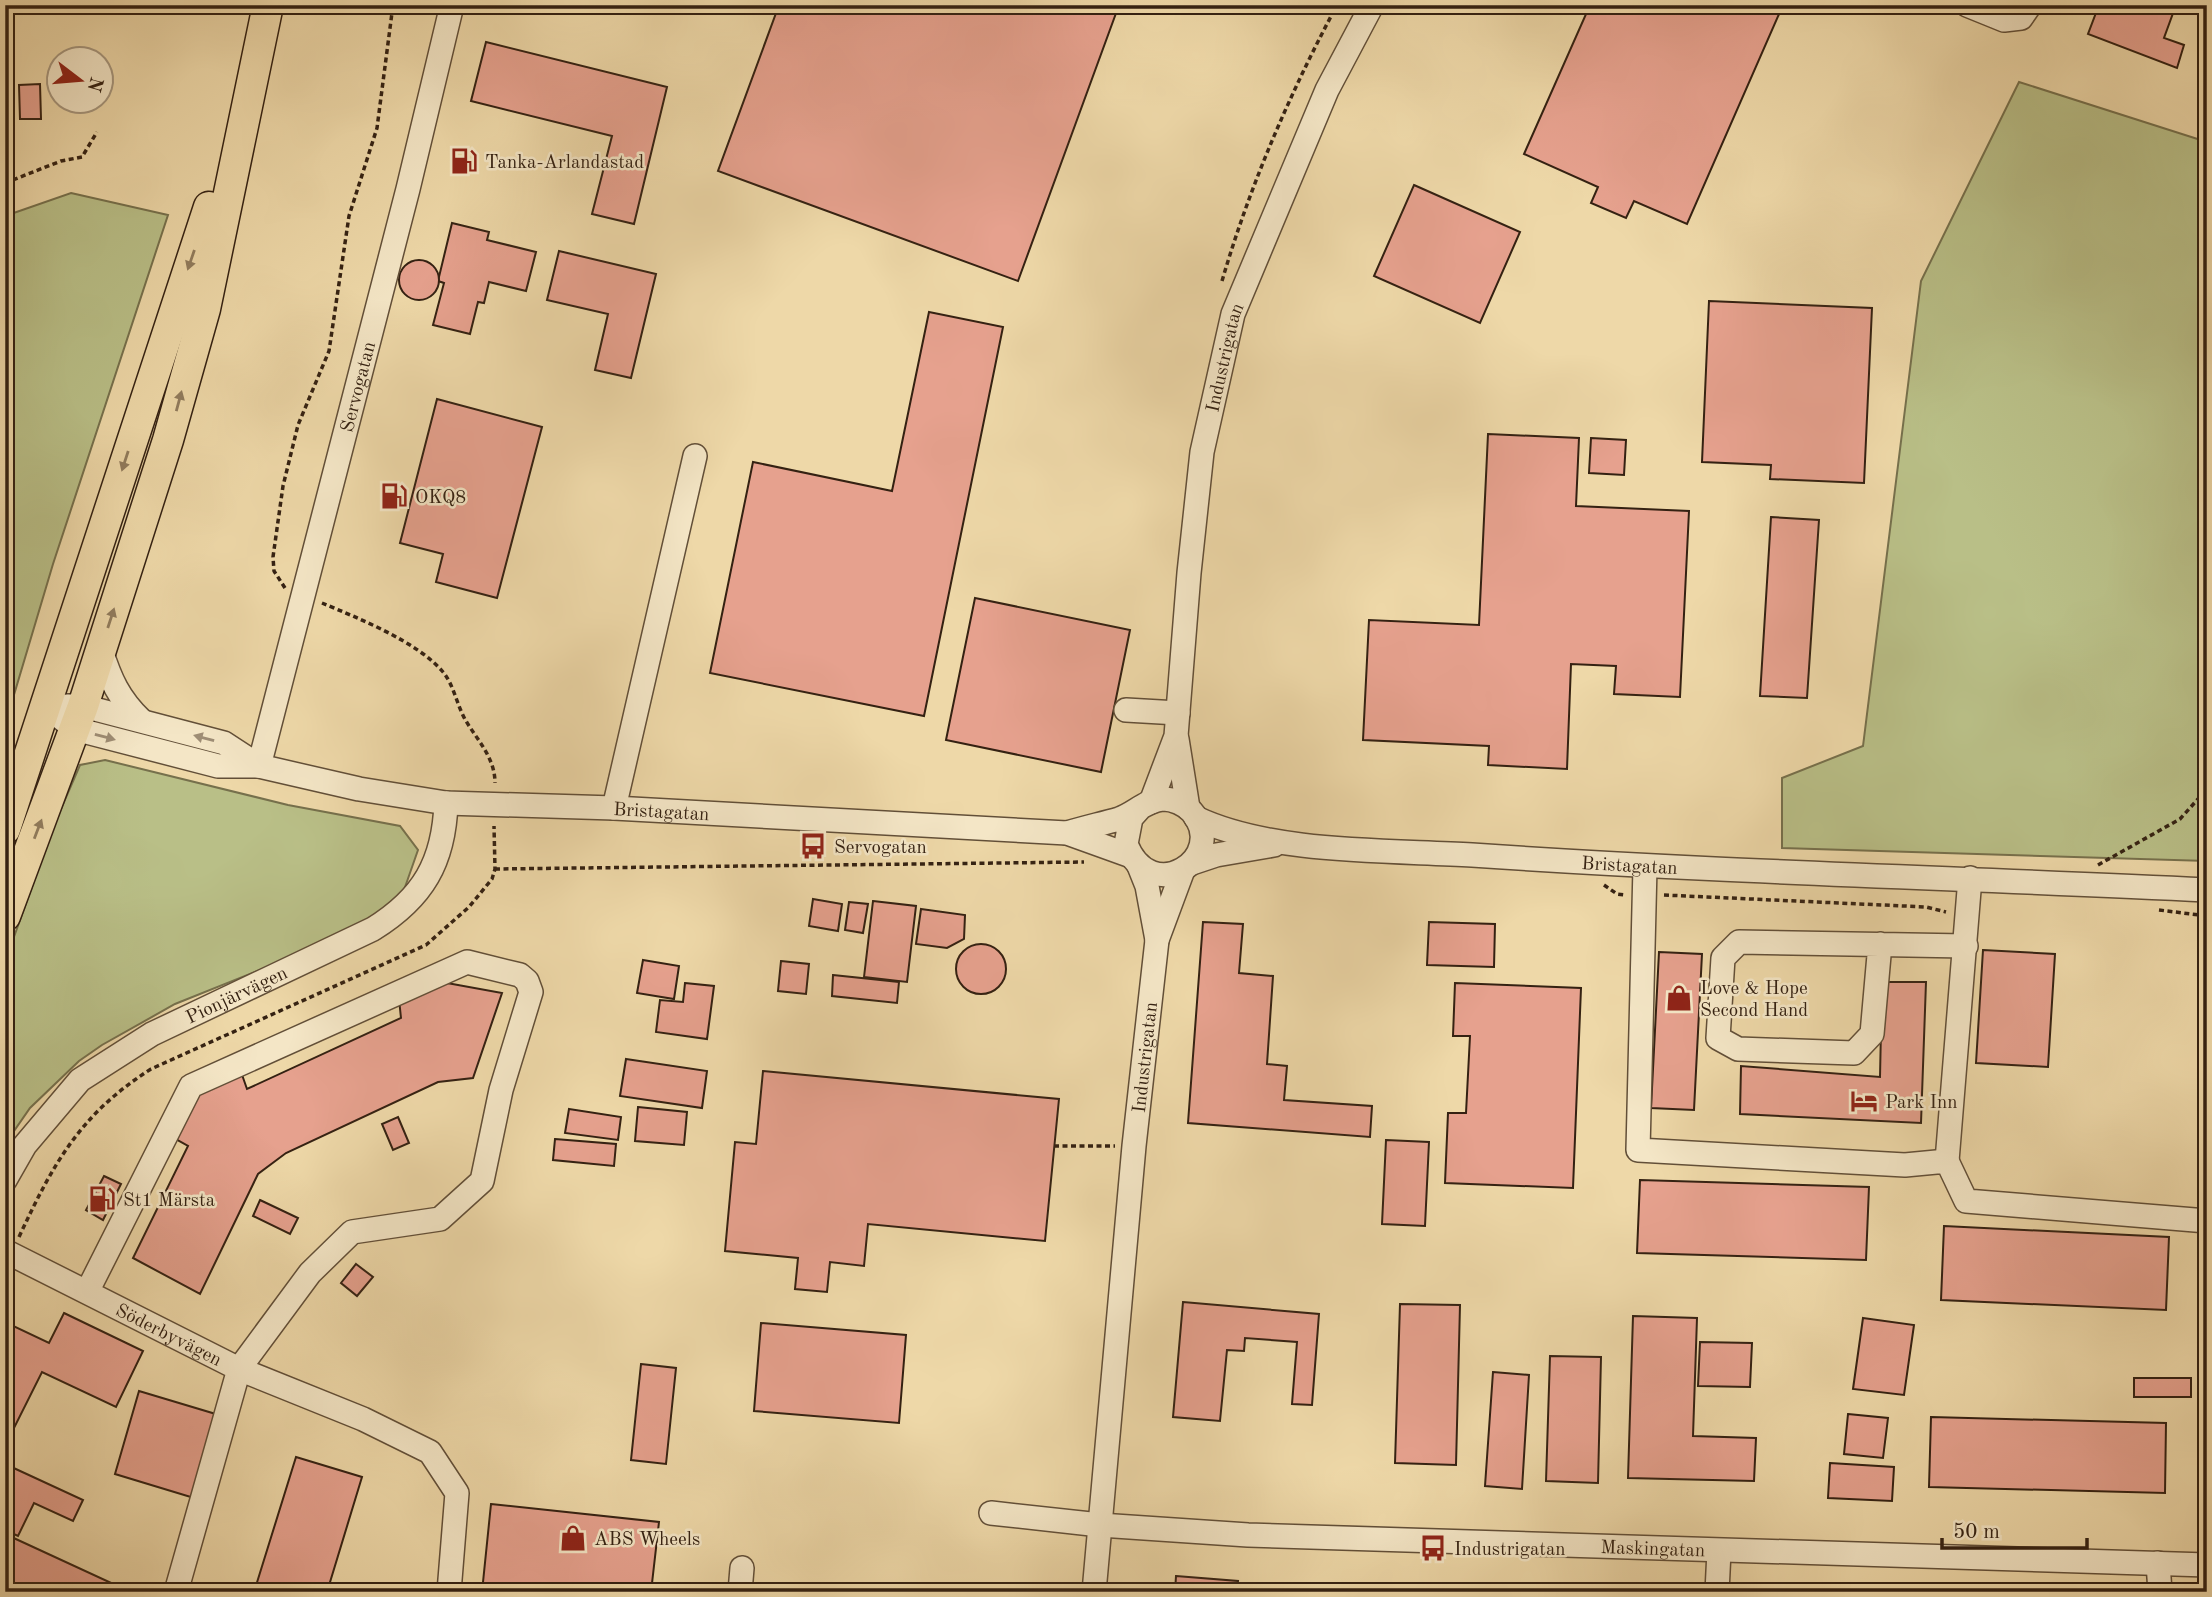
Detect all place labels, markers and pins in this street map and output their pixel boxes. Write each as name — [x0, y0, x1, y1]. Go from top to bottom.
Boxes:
fuel station icon: Tanka-Arlandastad — [449, 146, 479, 176]
place label: Tanka-Arlandastad — [485, 154, 644, 173]
fuel station icon: OKQ8 — [379, 481, 409, 511]
place label: OKQ8 — [415, 489, 466, 508]
bus stop icon: Servogatan — [798, 831, 828, 861]
place label: Servogatan — [834, 839, 927, 858]
place label: Love & Hope Second Hand — [1700, 980, 1808, 1021]
shop icon: Love & Hope Second Hand — [1664, 983, 1694, 1013]
hotel icon: Park Inn — [1849, 1086, 1879, 1116]
place label: Park Inn — [1885, 1094, 1957, 1113]
fuel station icon: St1 Märsta — [87, 1184, 117, 1214]
place label: St1 Märsta — [123, 1192, 216, 1211]
shop icon: ABS Wheels — [558, 1523, 588, 1553]
place label: ABS Wheels — [594, 1531, 700, 1550]
bus stop icon: Industrigatan — [1418, 1533, 1448, 1563]
place label: Industrigatan — [1454, 1541, 1566, 1560]

